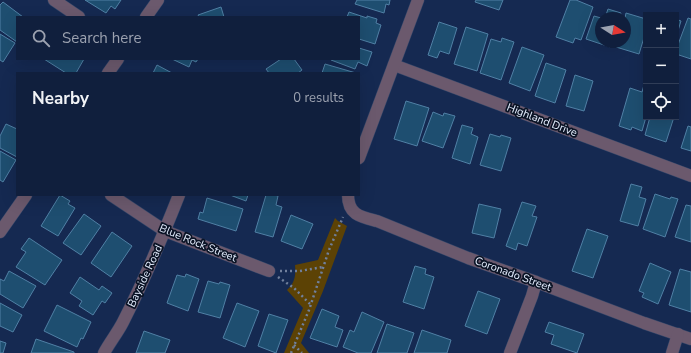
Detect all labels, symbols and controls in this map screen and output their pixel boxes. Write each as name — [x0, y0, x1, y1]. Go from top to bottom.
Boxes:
north arrow — [595, 12, 631, 48]
map controls — [643, 12, 679, 120]
button: + — [643, 12, 679, 48]
search box — [16, 16, 360, 60]
icon: search — [30, 27, 52, 49]
text: Search here — [62, 28, 142, 48]
button: − — [643, 48, 679, 84]
button: locate — [643, 84, 679, 120]
text: Nearby — [32, 87, 89, 110]
text: 0 results — [293, 89, 344, 107]
street label: Highland Drive — [505, 100, 579, 140]
street label: Blue Rock Street — [157, 221, 239, 265]
street label: Bayside Road — [124, 242, 166, 310]
street label: Coronado Street — [473, 253, 554, 295]

